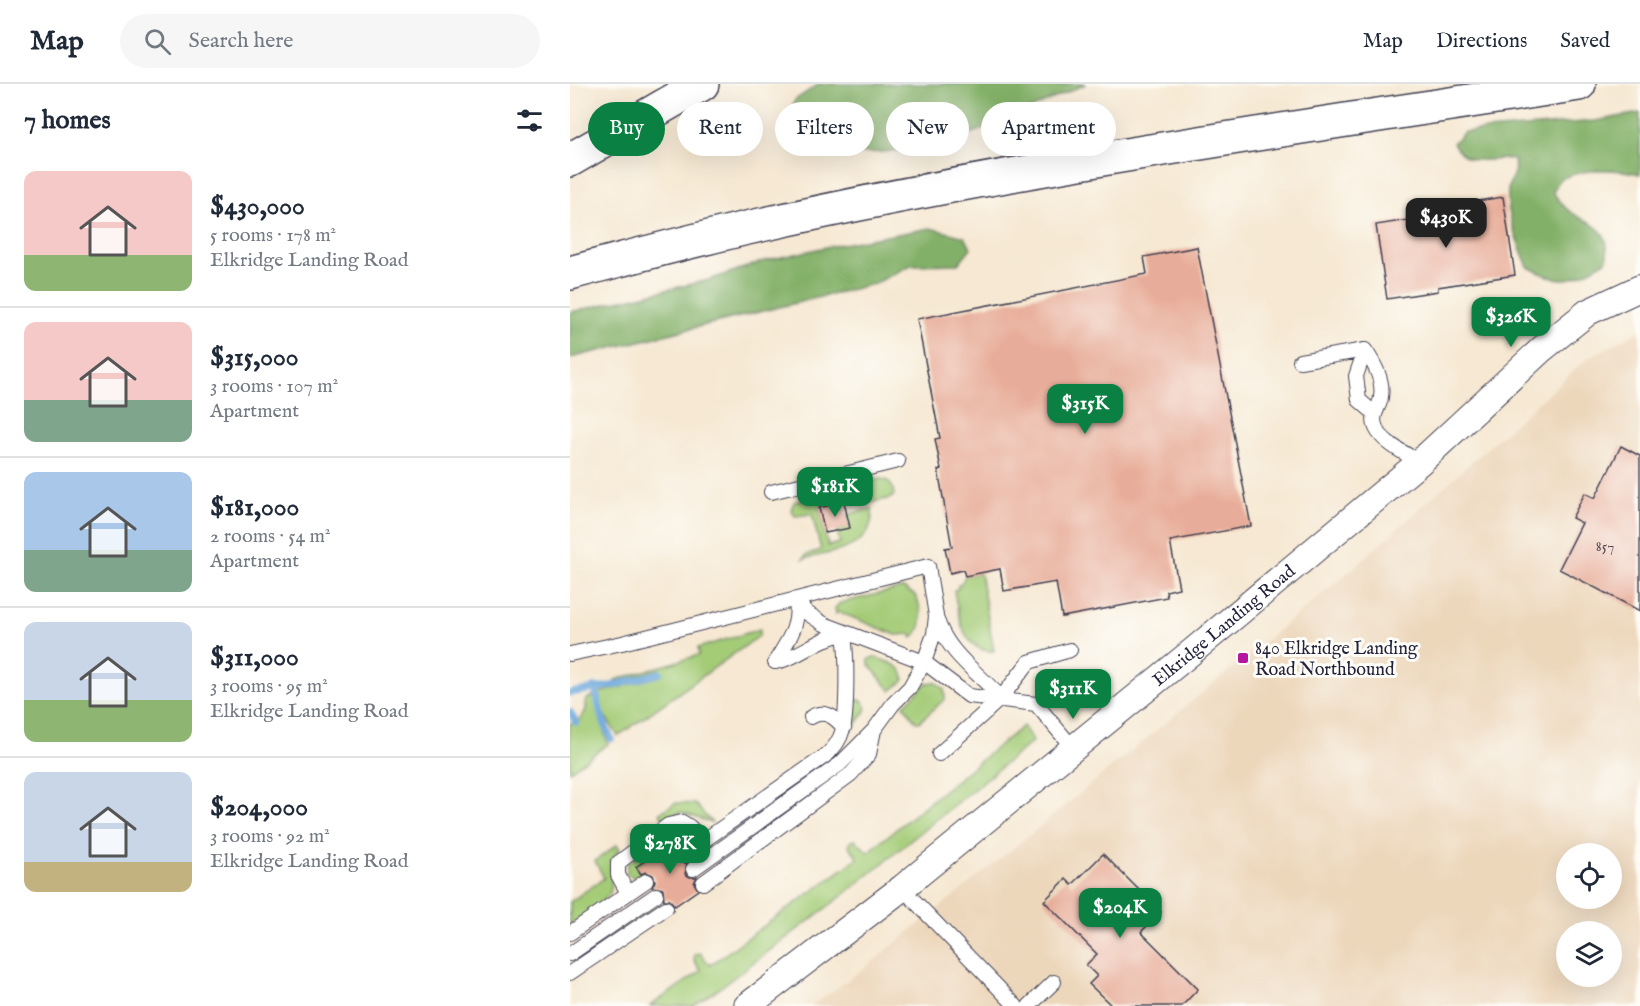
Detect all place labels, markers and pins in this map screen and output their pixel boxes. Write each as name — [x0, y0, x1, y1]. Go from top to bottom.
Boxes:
pin: $430K — [1404, 198, 1488, 249]
pin: $326K — [1469, 297, 1553, 348]
pin: $315K — [1043, 384, 1127, 435]
pin: $181K — [793, 467, 877, 518]
place label: 840 Elkridge Landing Road Northbound — [1255, 638, 1418, 682]
marker: 840 Elkridge Landing Road Northbound — [1236, 651, 1250, 665]
pin: $311K — [1031, 669, 1115, 720]
pin: $278K — [628, 824, 712, 875]
pin: $204K — [1078, 888, 1162, 939]

